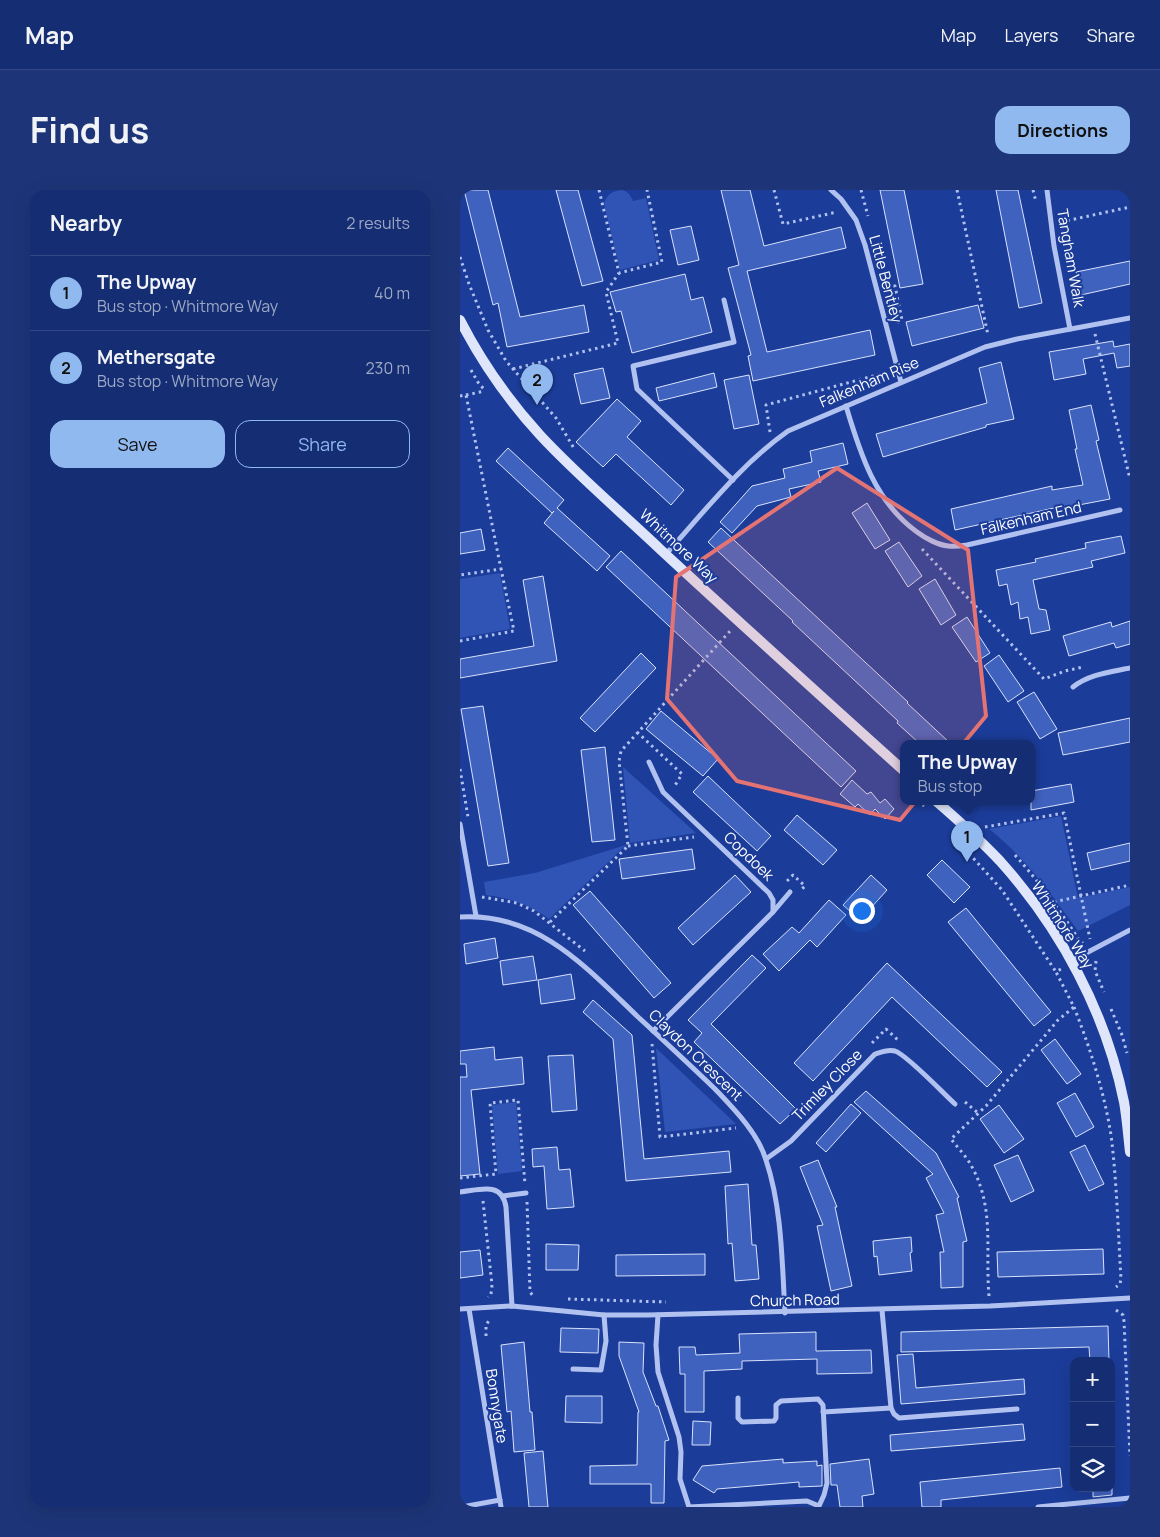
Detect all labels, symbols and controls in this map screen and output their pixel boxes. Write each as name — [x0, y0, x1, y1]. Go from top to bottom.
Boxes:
text: Map — [25, 18, 74, 51]
text: Map — [941, 23, 976, 47]
text: Layers — [1004, 23, 1058, 47]
text: Share — [1086, 23, 1135, 47]
text: Find us — [30, 106, 149, 154]
button: Directions — [995, 106, 1130, 154]
street label: Tangham Walk — [1052, 207, 1090, 309]
text: Nearby — [50, 209, 122, 237]
text: 2 results — [346, 212, 410, 234]
street label: Little Bentley — [864, 233, 908, 325]
text: The Upway — [97, 269, 196, 295]
text: 1 — [62, 282, 70, 304]
text: 40 m — [374, 282, 410, 304]
text: Bus stop · Whitmore Way — [97, 295, 278, 317]
text: Methersgate — [97, 344, 216, 370]
street label: Falkenham Rise — [816, 351, 922, 412]
text: 2 — [61, 357, 71, 379]
text: 230 m — [366, 357, 410, 379]
pin: 2 — [521, 364, 553, 405]
text: Bus stop · Whitmore Way — [97, 370, 278, 392]
button: Save — [50, 420, 225, 468]
button: Share — [235, 420, 410, 468]
street label: Falkenham End — [978, 496, 1084, 540]
street label: Whitmore Way — [635, 504, 723, 588]
popup — [900, 740, 1035, 805]
text: The Upway — [918, 749, 1017, 775]
text: Bus stop — [918, 775, 982, 797]
pin: 1 — [951, 821, 983, 862]
street label: Copdoek — [719, 827, 779, 886]
street label: Whitmore Way — [1027, 877, 1099, 973]
your location — [849, 898, 875, 924]
street label: Claydon Crescent — [644, 1005, 748, 1105]
street label: Trimley Close — [787, 1044, 867, 1126]
street label: Church Road — [750, 1289, 840, 1311]
map controls — [1070, 1357, 1115, 1492]
button: + — [1070, 1357, 1115, 1402]
street label: Bonnygate — [481, 1367, 513, 1445]
button: − — [1070, 1402, 1115, 1447]
button: layers — [1070, 1447, 1115, 1492]

